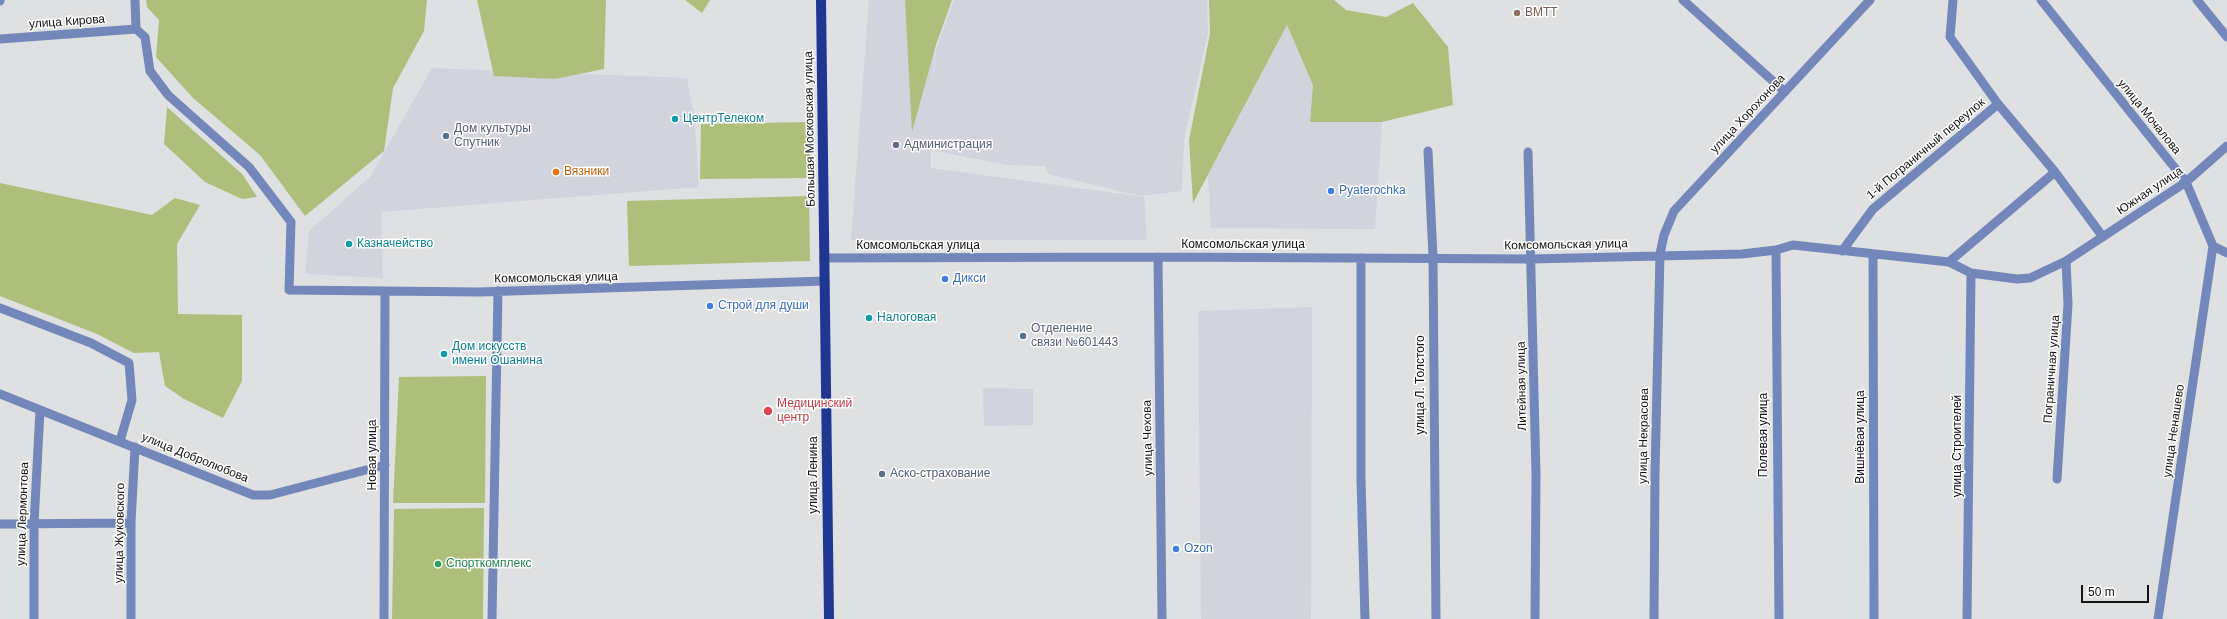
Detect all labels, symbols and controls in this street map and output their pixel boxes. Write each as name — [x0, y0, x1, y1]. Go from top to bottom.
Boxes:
place label: ВМТТ — [1525, 6, 1558, 20]
marker: ВМТТ — [1512, 8, 1522, 18]
street label: улица Кирова — [28, 12, 106, 32]
street label: Большая Московская улица — [801, 51, 819, 207]
street label: улица Хорохонова — [1708, 71, 1788, 157]
street label: улица Мочалова — [2114, 77, 2184, 157]
street label: 1-й Пограничный переулок — [1864, 95, 1988, 203]
place label: ЦентрТелеком — [683, 112, 764, 126]
marker: ЦентрТелеком — [670, 114, 680, 124]
place label: Дом культуры Спутник — [454, 122, 531, 150]
marker: Дом культуры Спутник — [441, 131, 451, 141]
place label: Администрация — [904, 138, 992, 152]
marker: Администрация — [891, 140, 901, 150]
street label: Южная улица — [2114, 164, 2186, 218]
place label: Вязники — [564, 165, 609, 179]
marker: Вязники — [551, 167, 561, 177]
place label: Pyaterochka — [1339, 184, 1406, 198]
marker: Pyaterochka — [1326, 186, 1336, 196]
place label: Казначейство — [357, 237, 433, 251]
street label: Комсомольская улица — [1504, 237, 1628, 253]
street label: Комсомольская улица — [1181, 238, 1305, 252]
marker: Казначейство — [344, 239, 354, 249]
street label: Комсомольская улица — [856, 239, 980, 253]
street label: Комсомольская улица — [494, 270, 618, 286]
place label: Дикси — [953, 272, 986, 286]
marker: Дикси — [940, 274, 950, 284]
place label: Строй для души — [718, 299, 809, 313]
marker: Строй для души — [705, 301, 715, 311]
place label: Налоговая — [877, 311, 936, 325]
marker: Налоговая — [864, 313, 874, 323]
street label: Пограничная улица — [2041, 314, 2063, 424]
place label: Отделение связи №601443 — [1031, 322, 1118, 350]
marker: Отделение связи №601443 — [1018, 331, 1028, 341]
street label: улица Л. Толстого — [1414, 335, 1428, 435]
place label: Дом искусств имени Ошанина — [452, 340, 543, 368]
street label: Литейная улица — [1514, 341, 1530, 431]
marker: Дом искусств имени Ошанина — [439, 349, 449, 359]
street label: улица Ненашево — [2160, 383, 2188, 479]
street label: улица Некрасова — [1636, 388, 1652, 484]
street label: Вишнёвая улица — [1854, 390, 1868, 484]
street label: Полевая улица — [1757, 393, 1771, 477]
street label: улица Строителей — [1951, 395, 1965, 497]
place label: Медицинский центр — [777, 397, 852, 425]
street label: улица Чехова — [1140, 400, 1156, 476]
marker: Медицинский центр — [762, 405, 774, 417]
street label: Новая улица — [366, 419, 380, 491]
street label: улица Добролюбова — [140, 430, 250, 486]
street label: улица Ленина — [807, 436, 821, 514]
street label: улица Лермонтова — [14, 462, 32, 566]
place label: Аско-страхование — [890, 467, 990, 481]
marker: Аско-страхование — [877, 469, 887, 479]
street label: улица Жуковского — [112, 483, 128, 583]
place label: Ozon — [1184, 542, 1213, 556]
marker: Ozon — [1171, 544, 1181, 554]
place label: Спорткомплекс — [446, 557, 532, 571]
marker: Спорткомплекс — [433, 559, 443, 569]
scale bar — [2083, 577, 2151, 603]
text: 50 m — [2088, 585, 2115, 599]

